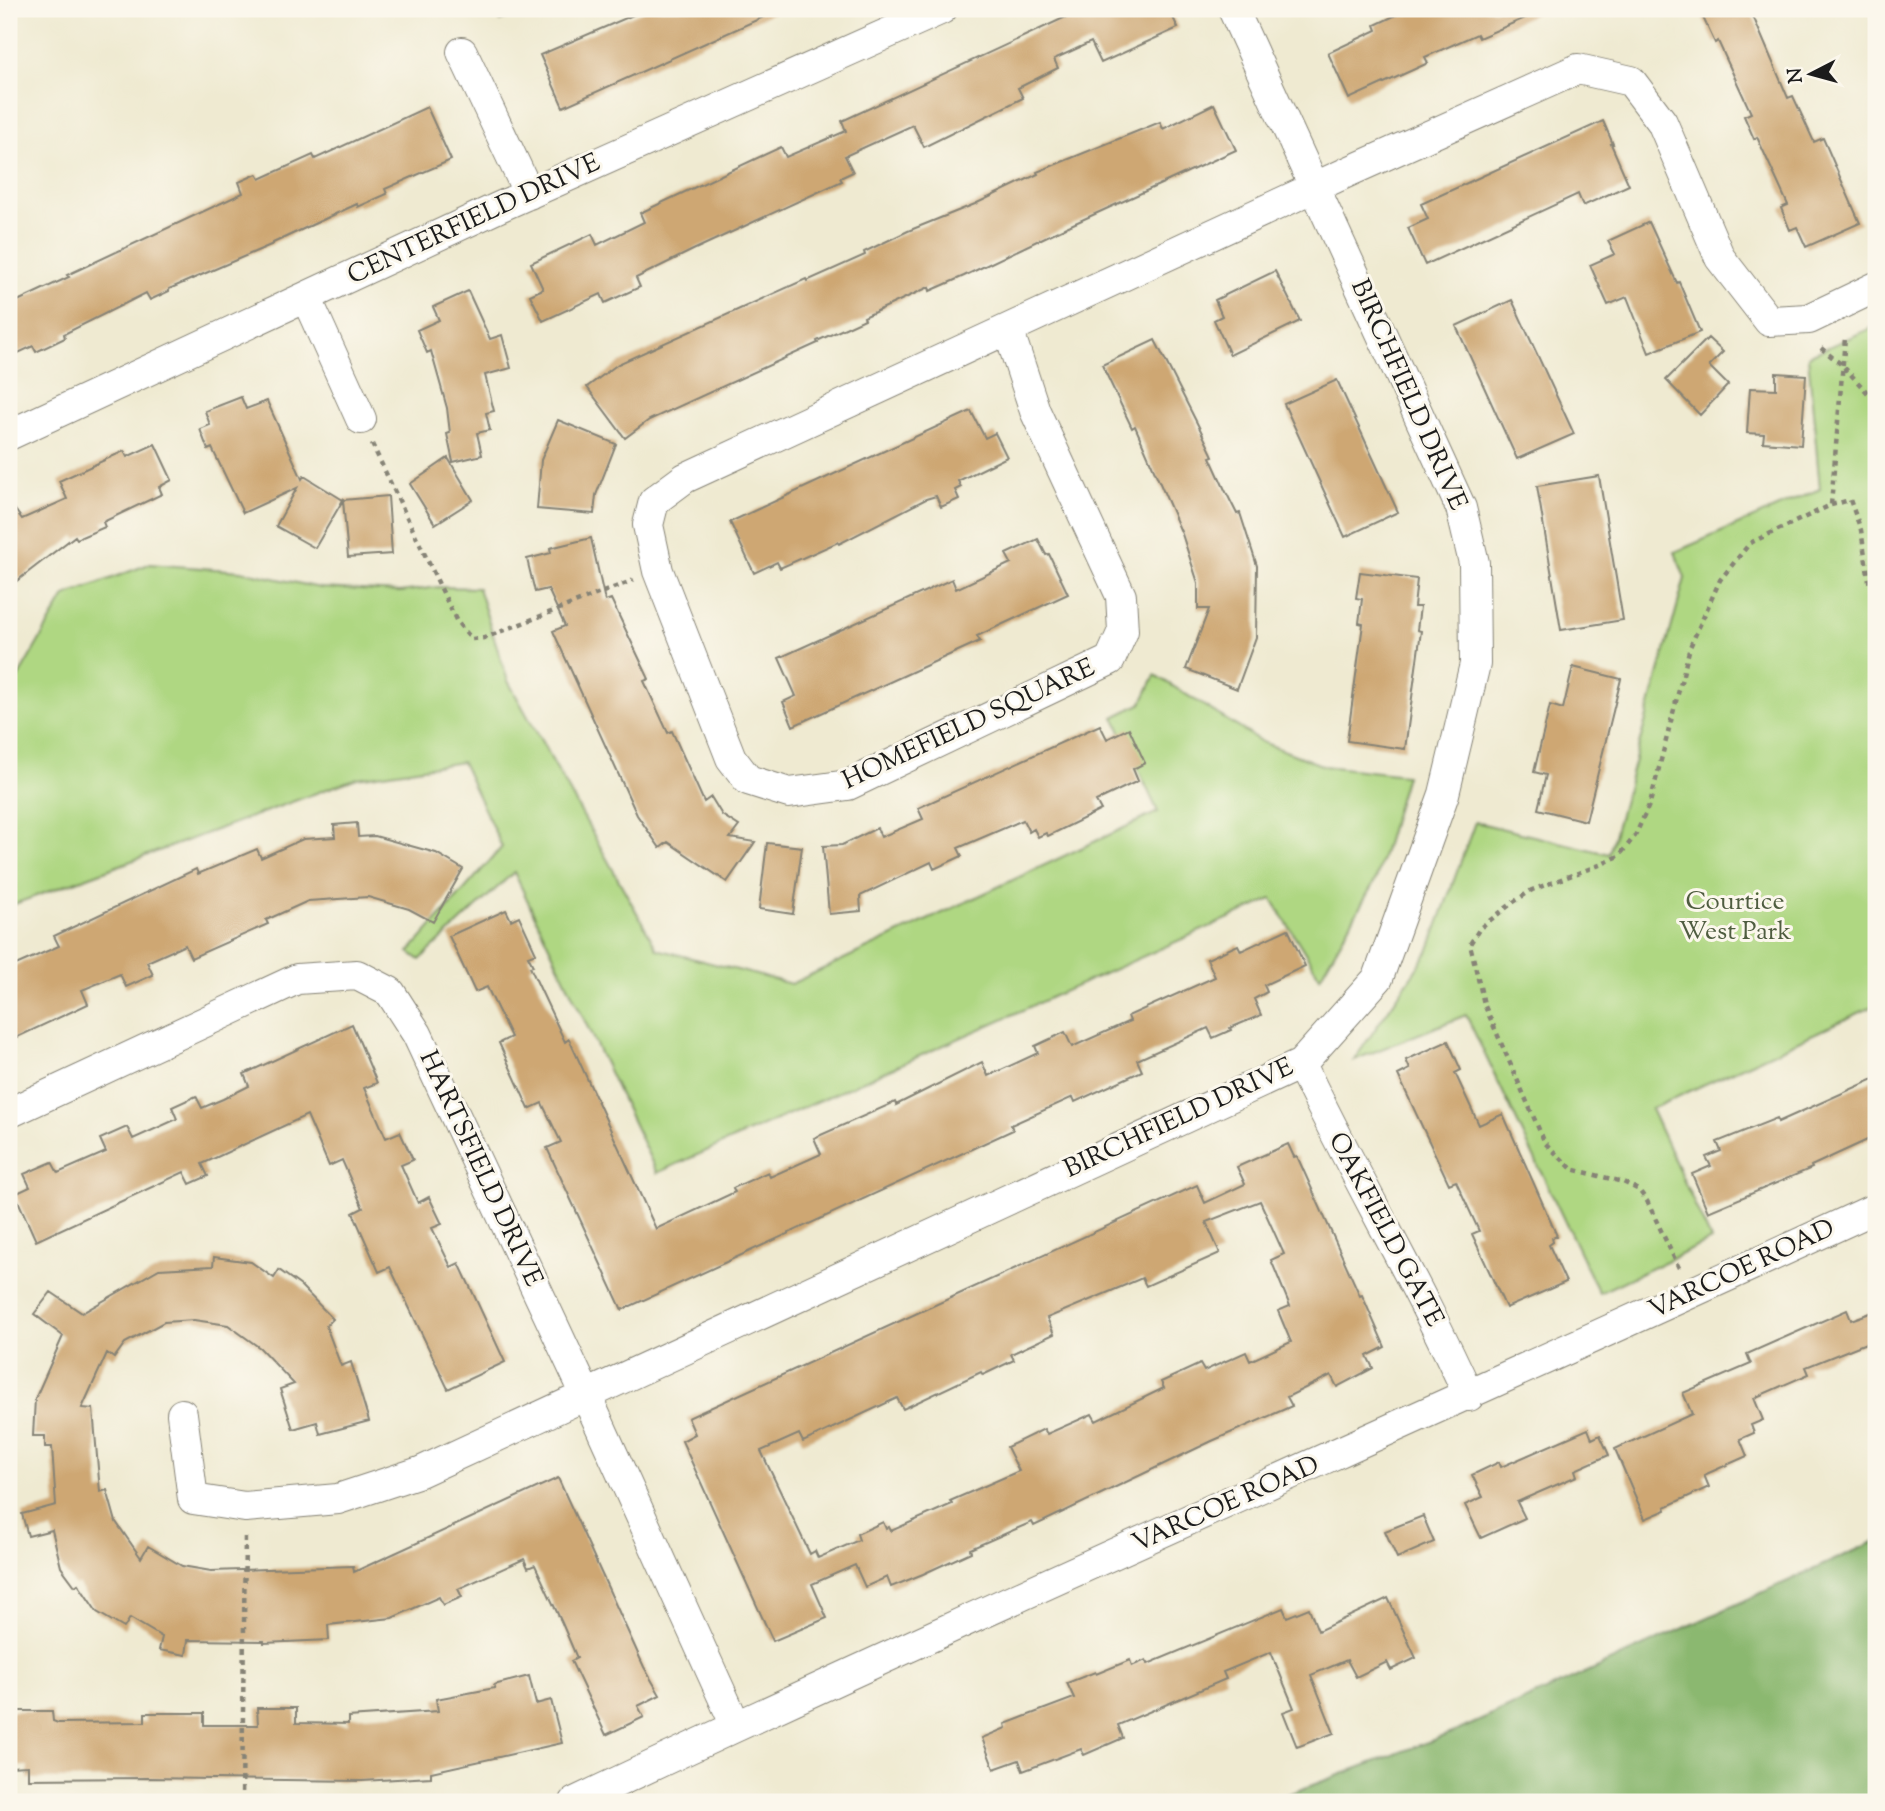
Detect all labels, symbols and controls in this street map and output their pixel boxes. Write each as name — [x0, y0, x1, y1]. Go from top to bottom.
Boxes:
north arrow — [1776, 38, 1846, 108]
text: N — [1782, 67, 1811, 84]
street label: CENTERFIELD DRIVE — [342, 145, 607, 295]
street label: BIRCHFIELD DRIVE — [1340, 274, 1476, 517]
street label: HOMEFIELD SQUARE — [837, 650, 1102, 800]
park label: Courtice West Park — [1679, 884, 1791, 951]
street label: HARTSFIELD DRIVE — [409, 1045, 551, 1293]
street label: BIRCHFIELD DRIVE — [1058, 1049, 1300, 1188]
street label: OAKFIELD GATE — [1318, 1126, 1452, 1334]
street label: VARCOE ROAD — [1643, 1211, 1841, 1329]
street label: VARCOE ROAD — [1127, 1447, 1325, 1563]

